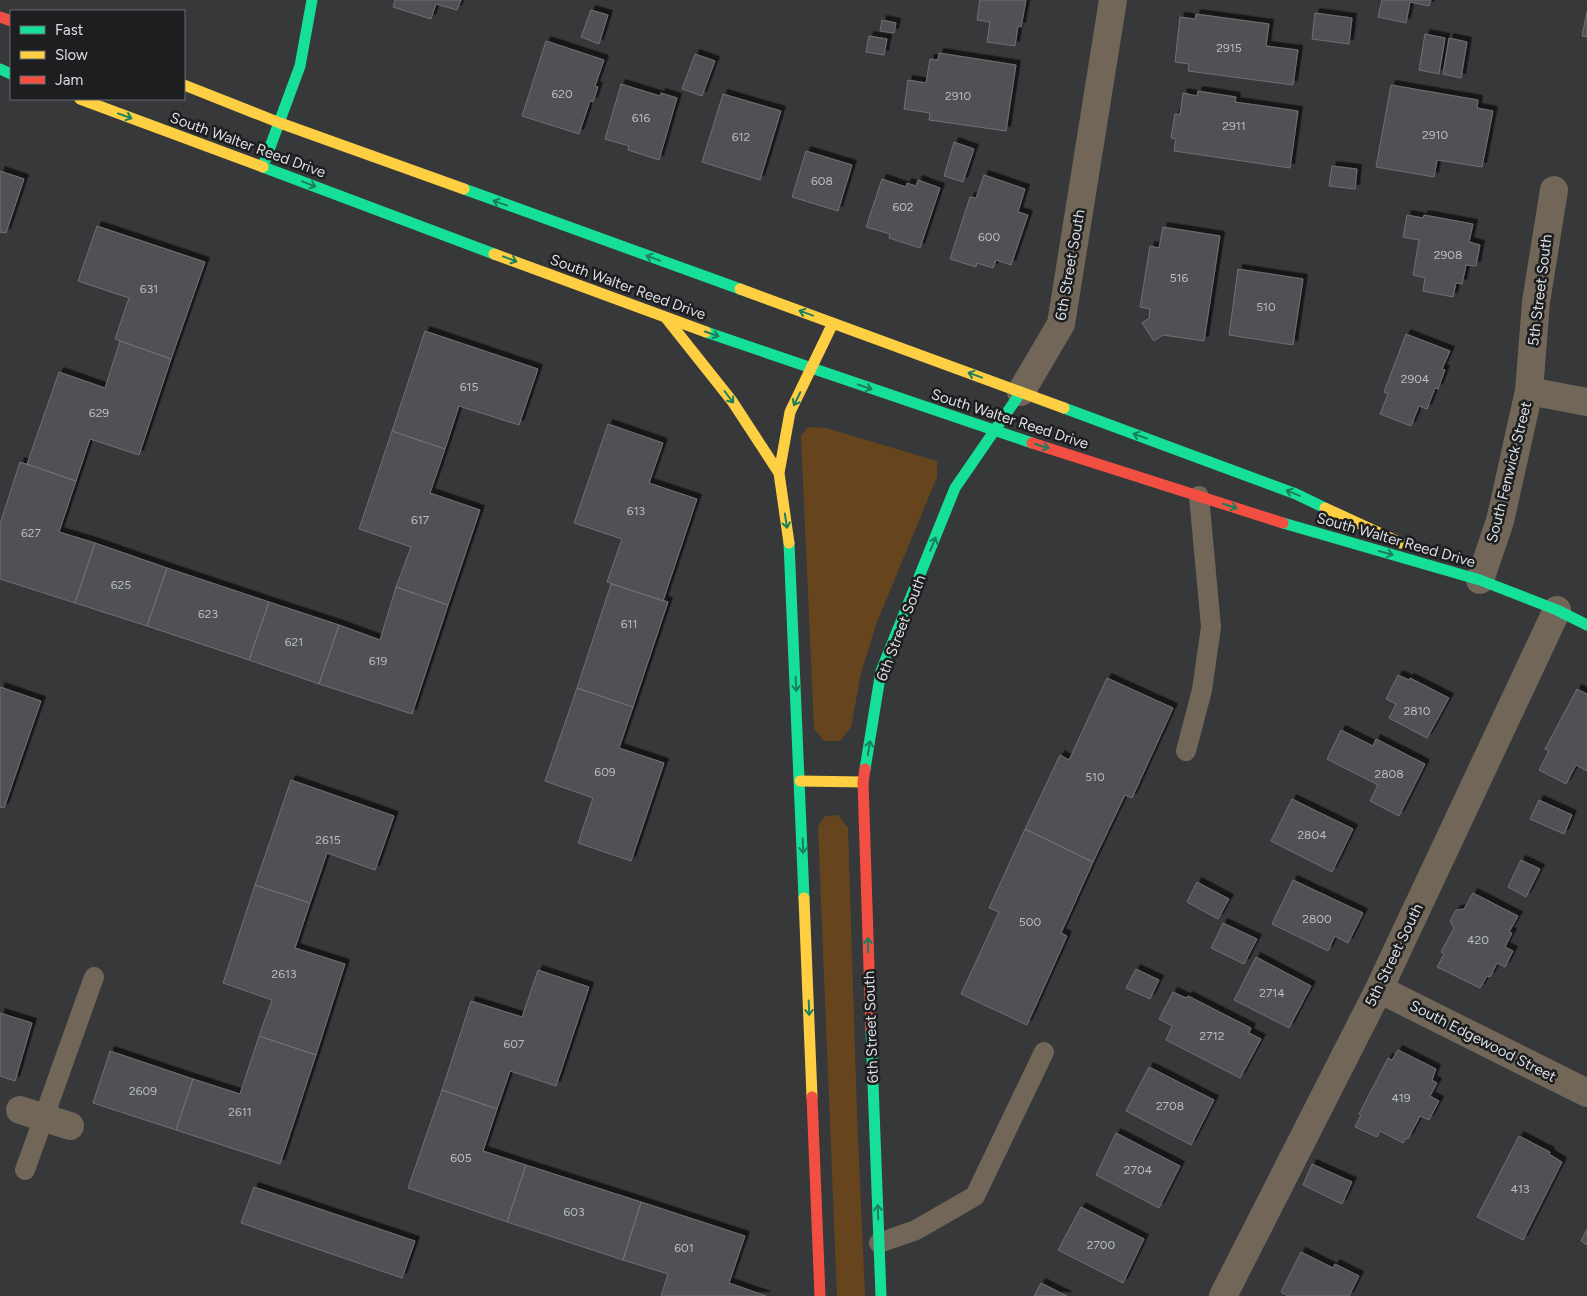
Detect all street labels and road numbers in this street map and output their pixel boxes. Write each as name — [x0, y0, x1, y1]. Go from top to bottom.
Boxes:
street label: South Walter Reed Drive — [168, 108, 328, 182]
street label: 6th Street South — [1051, 208, 1089, 322]
street label: 5th Street South — [1524, 233, 1556, 347]
street label: South Walter Reed Drive — [548, 250, 708, 324]
street label: South Walter Reed Drive — [929, 385, 1091, 453]
street label: South Fenwick Street — [1483, 399, 1535, 544]
street label: South Walter Reed Drive — [1315, 509, 1477, 571]
street label: 6th Street South — [872, 572, 930, 684]
street label: 5th Street South — [1361, 901, 1427, 1009]
street label: 6th Street South — [860, 971, 882, 1083]
street label: South Edgewood Street — [1407, 996, 1560, 1086]

